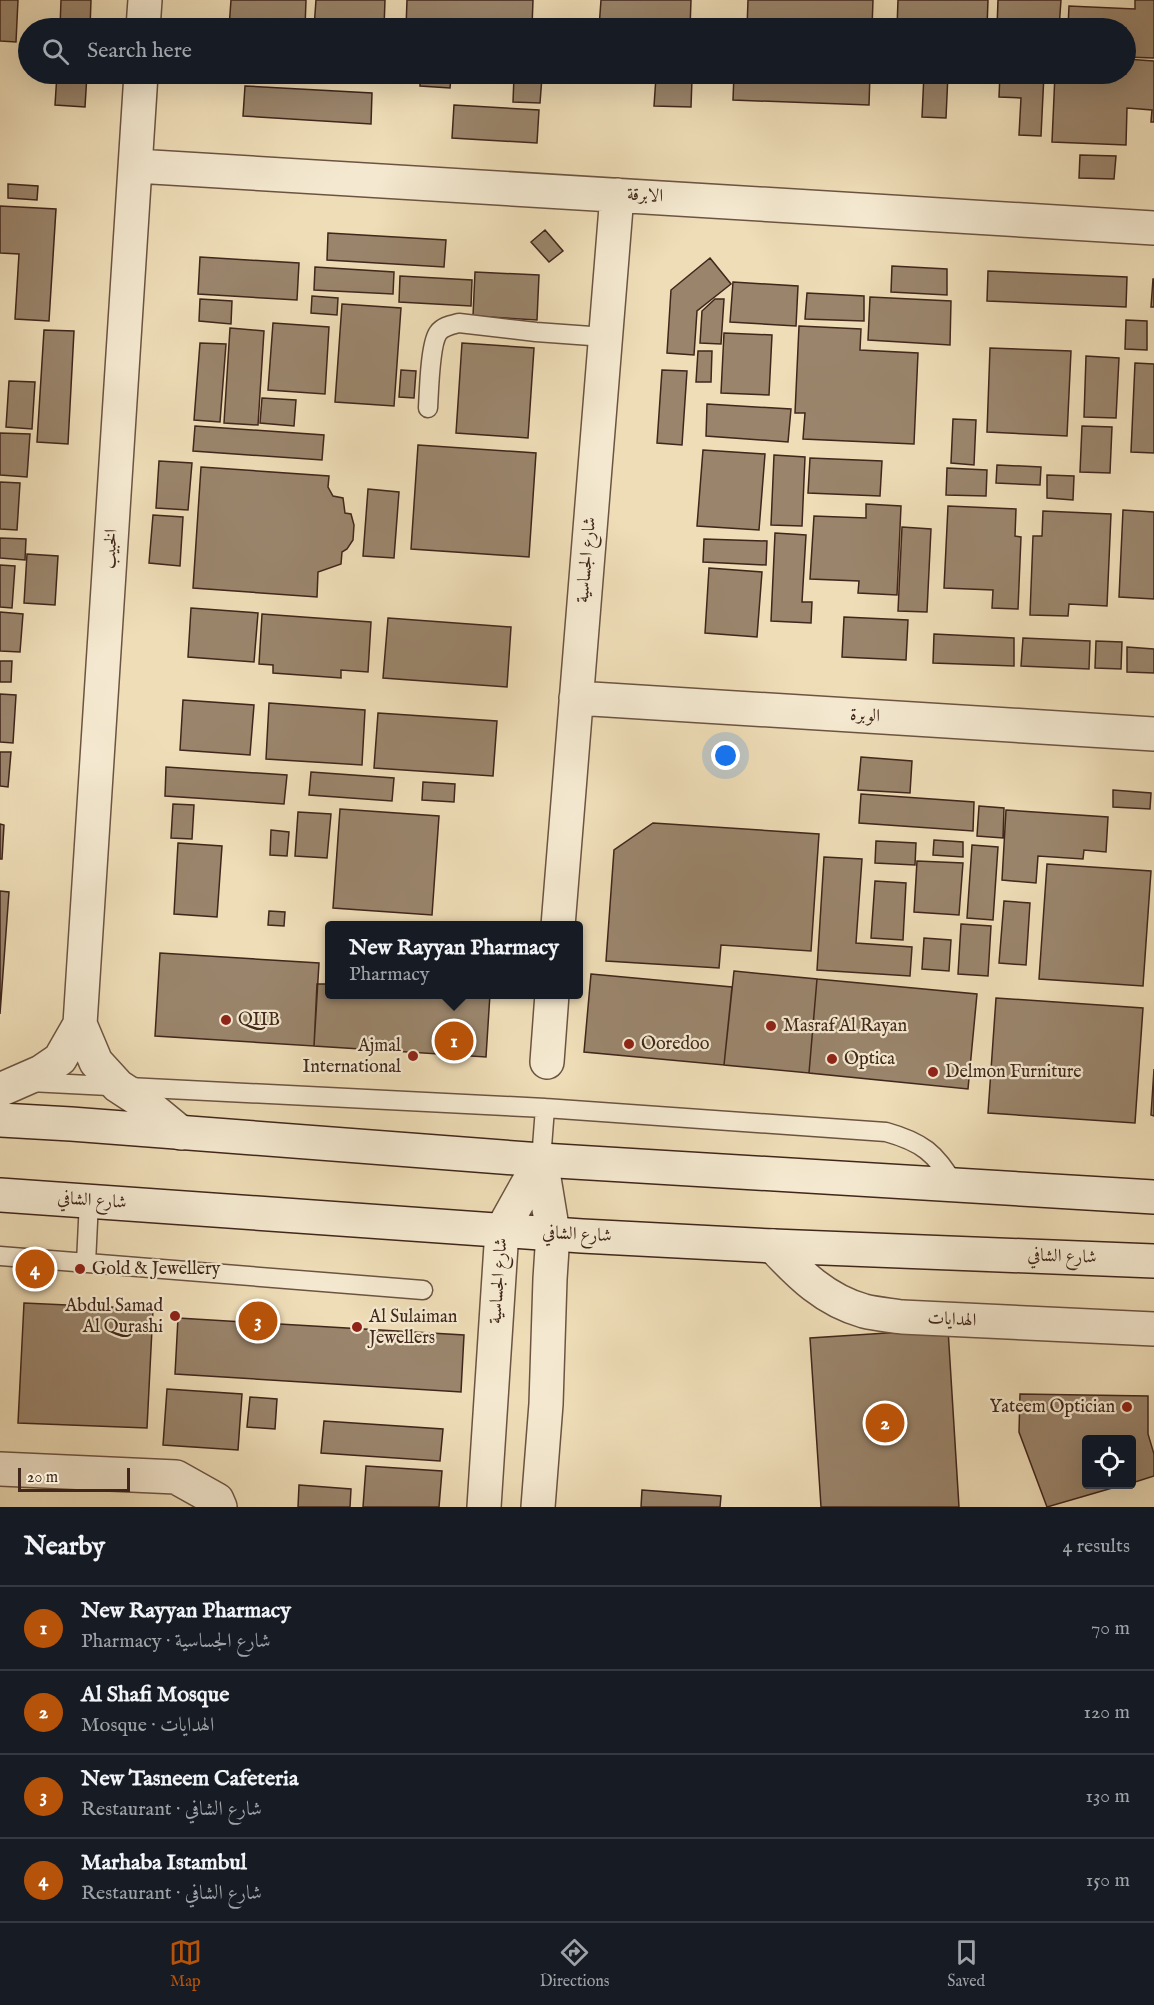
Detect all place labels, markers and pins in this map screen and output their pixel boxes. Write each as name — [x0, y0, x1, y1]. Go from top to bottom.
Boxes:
place label: QIIB — [238, 1009, 280, 1032]
marker: QIIB — [219, 1013, 233, 1027]
place label: Masraf Al Rayan — [783, 1015, 908, 1038]
pin: 1 — [434, 1018, 474, 1064]
marker: Masraf Al Rayan — [764, 1019, 778, 1033]
place label: Ooredoo — [641, 1033, 710, 1056]
place label: Ajmal International — [302, 1035, 401, 1079]
marker: Ooredoo — [622, 1037, 636, 1051]
place label: Optica — [844, 1048, 895, 1071]
marker: Ajmal International — [406, 1049, 420, 1063]
marker: Optica — [825, 1052, 839, 1066]
place label: Delmon Furniture — [945, 1061, 1082, 1084]
marker: Delmon Furniture — [926, 1065, 940, 1079]
pin: 4 — [15, 1246, 54, 1292]
place label: Gold & Jewellery — [92, 1258, 221, 1281]
marker: Gold & Jewellery — [73, 1262, 87, 1276]
place label: Abdul Samad Al Qurashi — [64, 1295, 163, 1339]
pin: 3 — [238, 1298, 278, 1344]
place label: Al Sulaiman Jewellers — [367, 1306, 458, 1350]
marker: Abdul Samad Al Qurashi — [168, 1309, 182, 1323]
marker: Al Sulaiman Jewellers — [350, 1320, 364, 1334]
place label: Yateem Optician — [989, 1396, 1115, 1419]
pin: 2 — [866, 1400, 904, 1446]
marker: Yateem Optician — [1120, 1400, 1134, 1414]

